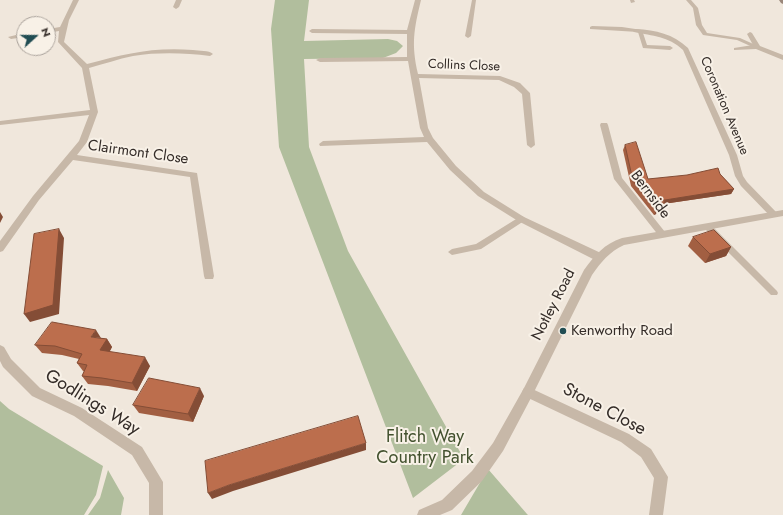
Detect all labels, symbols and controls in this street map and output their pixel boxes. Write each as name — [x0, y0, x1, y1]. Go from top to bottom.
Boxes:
north arrow — [16, 16, 56, 56]
text: N — [37, 25, 55, 39]
street label: Coronation Avenue — [696, 55, 752, 157]
street label: Collins Close — [428, 57, 500, 75]
street label: Clairmont Close — [86, 137, 190, 169]
street label: Bernside — [626, 167, 674, 223]
street label: Notley Road — [528, 266, 580, 344]
place label: Kenworthy Road — [571, 322, 673, 340]
marker: Kenworthy Road — [558, 326, 568, 336]
street label: Godlings Way — [41, 365, 143, 441]
street label: Stone Close — [559, 379, 649, 441]
park label: Flitch Way Country Park — [376, 427, 474, 470]

